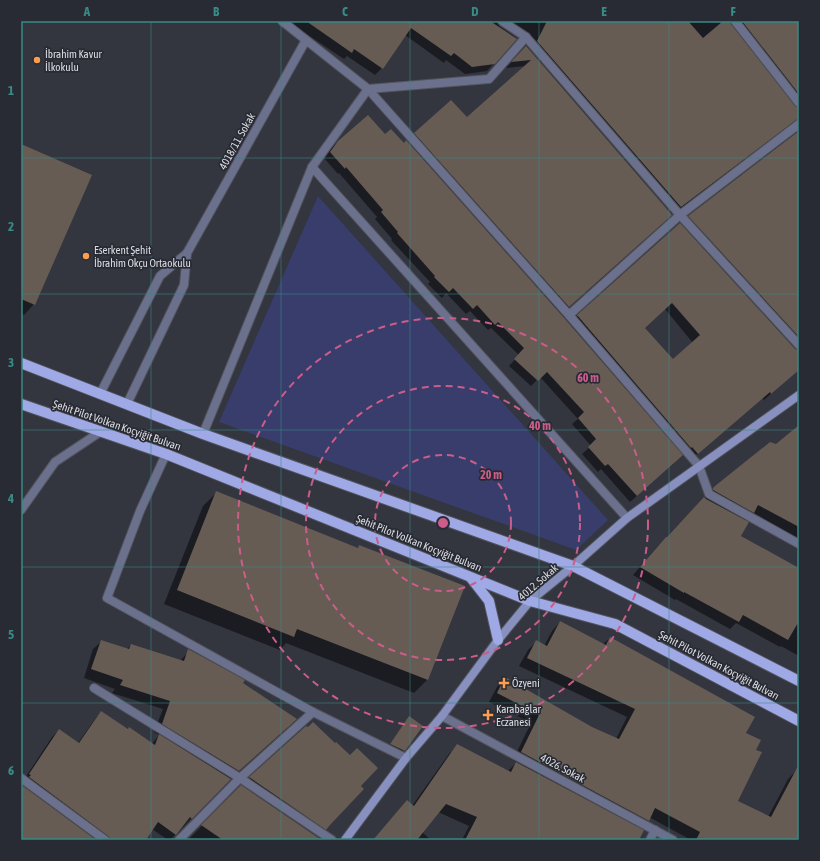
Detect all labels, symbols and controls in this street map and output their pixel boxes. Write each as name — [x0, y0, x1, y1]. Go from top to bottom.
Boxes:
text: A — [83, 4, 91, 19]
text: B — [213, 4, 220, 19]
text: C — [342, 4, 348, 19]
text: D — [471, 4, 479, 19]
text: E — [601, 4, 607, 19]
text: F — [730, 4, 736, 19]
place label: İbrahim Kavur İlkokulu — [45, 48, 103, 73]
marker: İbrahim Kavur İlkokulu — [32, 55, 42, 65]
text: 1 — [8, 83, 14, 98]
street label: 4018/11. Sokak — [217, 110, 258, 171]
text: 2 — [8, 219, 14, 234]
place label: Eserkent Şehit İbrahim Okçu Ortaokulu — [94, 244, 191, 269]
marker: Eserkent Şehit İbrahim Okçu Ortaokulu — [81, 251, 91, 261]
text: 3 — [8, 355, 14, 370]
text: 60 m — [577, 371, 599, 385]
street label: Şehit Pilot Volkan Koçyiğit Bulvarı — [51, 397, 183, 453]
text: 40 m — [528, 419, 551, 433]
text: 20 m — [480, 468, 502, 482]
text: 4 — [7, 491, 14, 506]
street label: Şehit Pilot Volkan Koçyiğit Bulvarı — [354, 512, 484, 574]
centre of rings — [436, 516, 450, 530]
street label: 4012. Sokak — [516, 561, 560, 603]
text: 5 — [8, 627, 14, 642]
street label: Şehit Pilot Volkan Koçyiğit Bulvarı — [657, 628, 781, 702]
place label: Özyeni — [512, 677, 540, 689]
marker: Özyeni — [499, 678, 509, 688]
place label: Karabağlar Eczanesi — [496, 703, 542, 728]
marker: Karabağlar Eczanesi — [483, 710, 493, 720]
street label: 4026. Sokak — [539, 751, 587, 785]
text: 6 — [8, 763, 14, 778]

